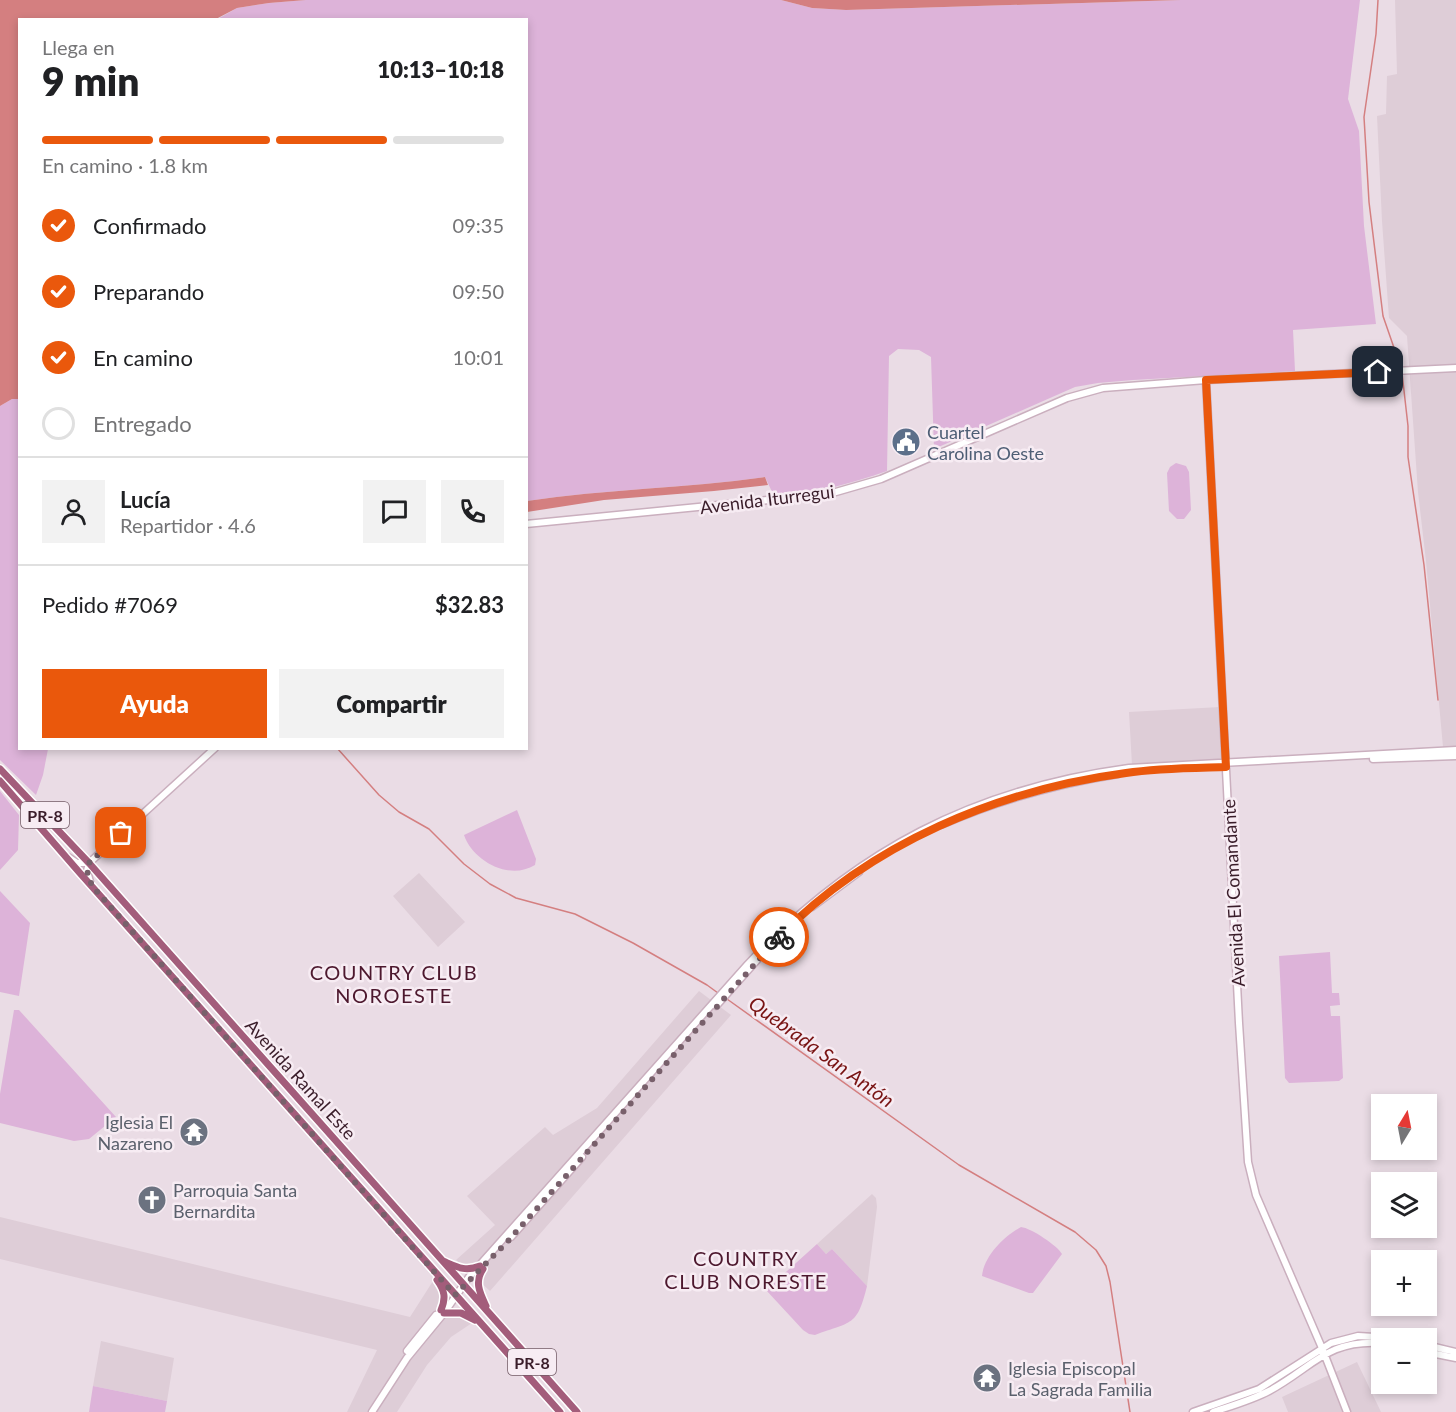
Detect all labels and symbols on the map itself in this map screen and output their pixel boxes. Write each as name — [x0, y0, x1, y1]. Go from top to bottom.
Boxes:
pin — [1352, 346, 1403, 397]
place label: Cuartel Carolina Oeste — [927, 421, 1044, 464]
public building icon: Cuartel Carolina Oeste — [890, 426, 922, 458]
street label: Avenida Iturregui — [699, 480, 835, 518]
street label: Avenida El Comandante — [1217, 799, 1249, 987]
road number: PR-8 — [21, 802, 69, 828]
pin — [95, 807, 146, 858]
courier — [749, 907, 809, 967]
district label: COUNTRY CLUB NOROESTE — [310, 960, 478, 1007]
water label: Quebrada San Antón — [745, 990, 899, 1112]
street label: Avenida Ramal Este — [241, 1014, 361, 1144]
north arrow — [1371, 1094, 1437, 1160]
place label: Iglesia El Nazareno — [98, 1111, 173, 1154]
temple icon: Iglesia El Nazareno — [178, 1116, 210, 1148]
place label: Parroquia Santa Bernardita — [173, 1179, 297, 1222]
church icon: Parroquia Santa Bernardita — [136, 1184, 168, 1216]
district label: COUNTRY CLUB NORESTE — [664, 1246, 828, 1293]
road number: PR-8 — [508, 1349, 556, 1375]
place label: Iglesia Episcopal La Sagrada Familia — [1008, 1357, 1152, 1400]
temple icon: Iglesia Episcopal La Sagrada Familia — [971, 1362, 1003, 1394]

